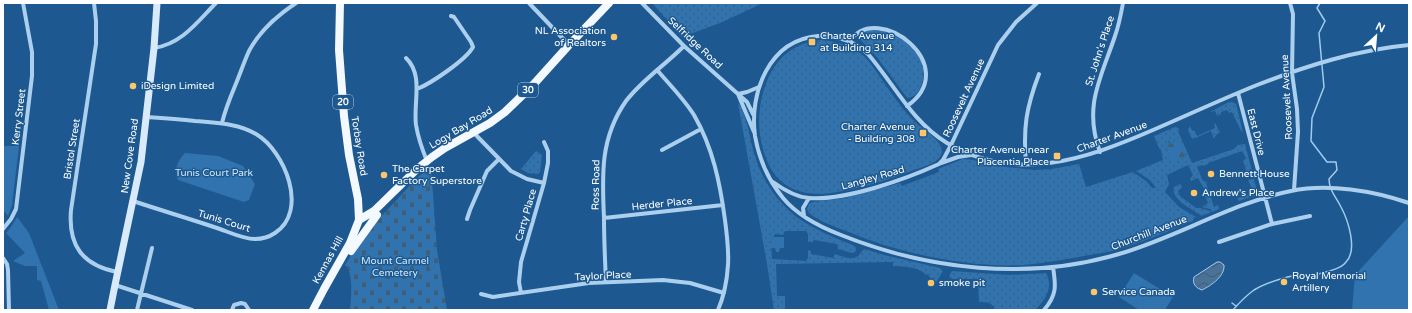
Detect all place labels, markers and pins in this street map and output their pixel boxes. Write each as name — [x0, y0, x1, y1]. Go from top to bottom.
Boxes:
place label: NL Association of Realtors — [535, 25, 606, 49]
place label: Charter Avenue at Building 314 — [820, 30, 894, 54]
marker: NL Association of Realtors — [609, 32, 619, 42]
marker: Charter Avenue at Building 314 — [807, 37, 817, 47]
place label: iDesign Limited — [141, 80, 214, 92]
marker: iDesign Limited — [128, 81, 138, 91]
place label: Charter Avenue - Building 308 — [841, 121, 915, 145]
marker: Charter Avenue - Building 308 — [918, 128, 928, 138]
place label: Charter Avenue near Placentia Place — [951, 144, 1049, 168]
marker: Charter Avenue near Placentia Place — [1052, 151, 1062, 161]
place label: The Carpet Factory Superstore — [392, 163, 482, 187]
place label: Bennett House — [1219, 168, 1290, 180]
marker: Bennett House — [1206, 169, 1216, 179]
marker: The Carpet Factory Superstore — [379, 170, 389, 180]
place label: Andrew's Place — [1202, 187, 1275, 199]
marker: Andrew's Place — [1189, 188, 1199, 198]
place label: Royal Memorial Artillery — [1292, 270, 1366, 294]
place label: smoke pit — [939, 277, 985, 289]
marker: Royal Memorial Artillery — [1279, 277, 1289, 287]
marker: smoke pit — [926, 278, 936, 288]
place label: Service Canada — [1102, 286, 1175, 298]
marker: Service Canada — [1089, 287, 1099, 297]

